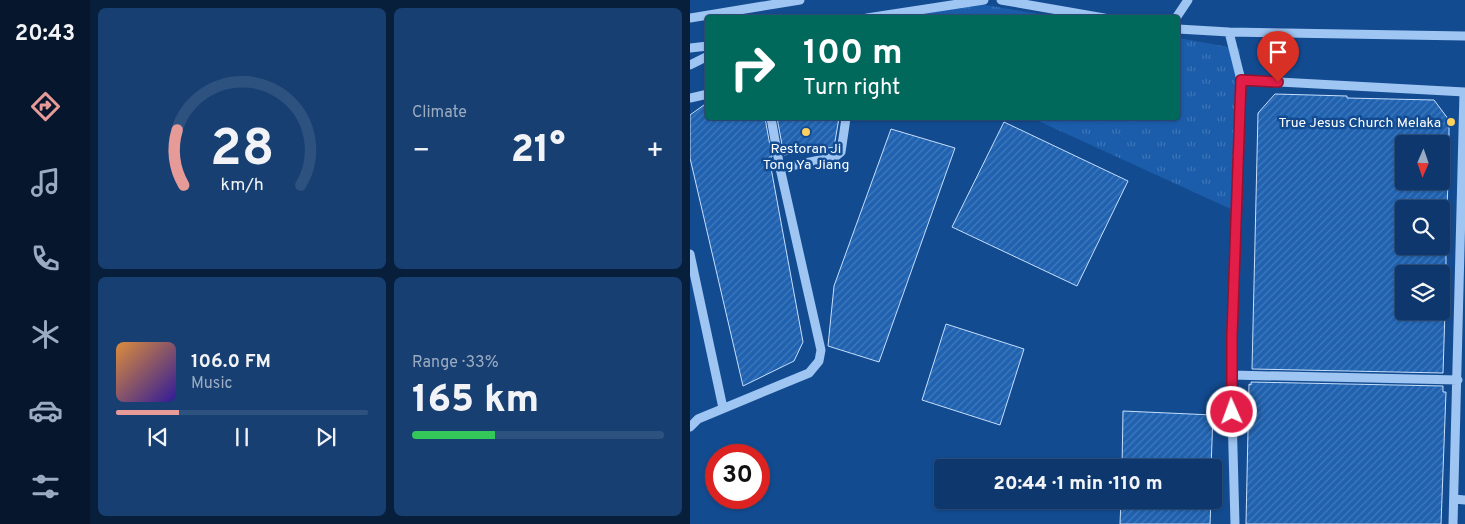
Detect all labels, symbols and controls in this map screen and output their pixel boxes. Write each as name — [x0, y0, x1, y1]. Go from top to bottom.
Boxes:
text: 20:43 — [15, 21, 75, 48]
pin — [1257, 31, 1299, 82]
text: 100 m — [803, 32, 903, 76]
icon: right — [720, 35, 785, 100]
icon: arrive — [1264, 38, 1292, 66]
text: Turn right — [803, 75, 900, 102]
icon: directions — [28, 89, 63, 124]
text: Climate — [412, 103, 467, 123]
place label: True Jesus Church Melaka — [1278, 115, 1441, 132]
marker: True Jesus Church Melaka — [1445, 116, 1457, 128]
text: 28 — [210, 118, 274, 184]
marker: Restoran Ji Tong Ya Jiang — [800, 126, 812, 138]
text: 21° — [511, 127, 565, 176]
text: − — [412, 134, 430, 170]
text: + — [646, 134, 664, 170]
north arrow — [1395, 135, 1450, 190]
map controls — [1395, 135, 1450, 320]
place label: Restoran Ji Tong Ya Jiang — [763, 141, 849, 174]
icon: music — [28, 165, 63, 200]
text: km/h — [220, 174, 264, 197]
button: search — [1395, 200, 1450, 255]
icon: phone — [28, 241, 63, 276]
button: layers — [1395, 265, 1450, 320]
icon: climate — [28, 317, 63, 352]
text: 106.0 FM — [191, 350, 271, 374]
text: Range · 33% — [412, 353, 499, 373]
text: Music — [191, 374, 232, 394]
text: 165 km — [412, 377, 539, 426]
position arrow — [1205, 385, 1257, 437]
icon: car — [28, 393, 63, 428]
icon: previous — [144, 423, 172, 451]
icon: pause — [228, 423, 256, 451]
icon: next — [312, 423, 340, 451]
speed limit sign: 30 — [705, 444, 770, 509]
icon: filters — [28, 469, 63, 504]
text: 20:44 · 1 min · 110 m — [993, 472, 1163, 496]

